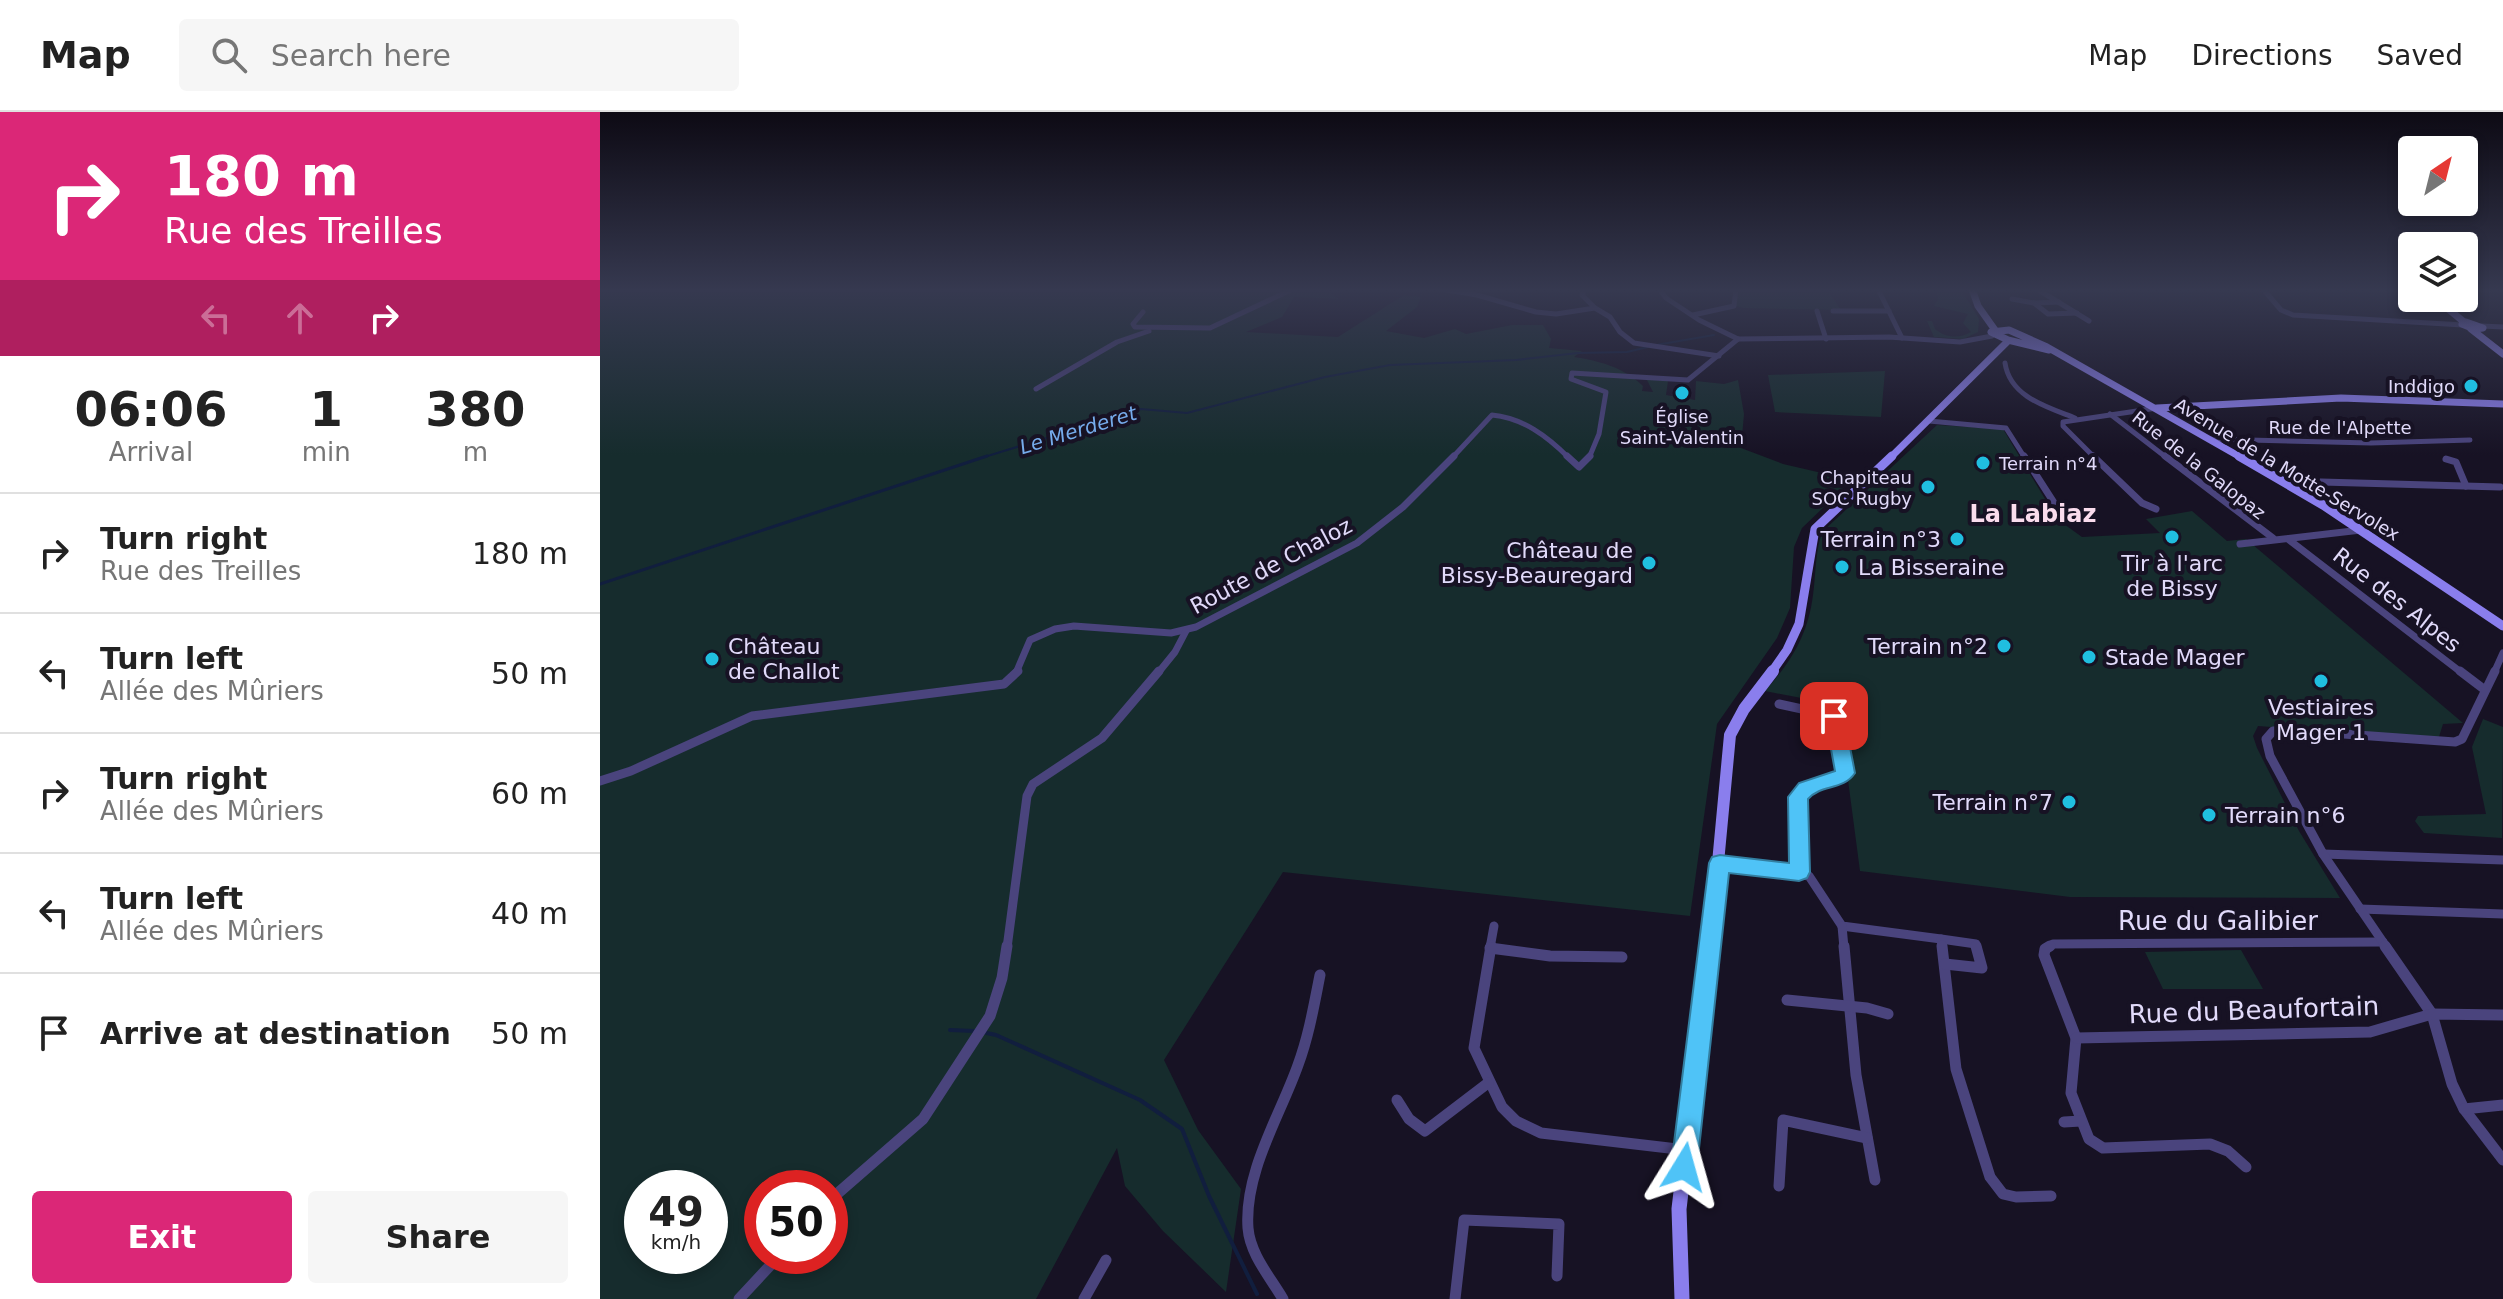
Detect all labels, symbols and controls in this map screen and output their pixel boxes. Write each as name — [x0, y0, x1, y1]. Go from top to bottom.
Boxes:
search box — [179, 19, 739, 91]
text: Map — [40, 33, 131, 77]
icon: search — [207, 33, 251, 77]
text: Search here — [271, 38, 451, 73]
text: Map — [2088, 39, 2147, 72]
text: Directions — [2191, 39, 2332, 72]
text: Saved — [2376, 39, 2463, 72]
north arrow — [2398, 136, 2478, 216]
map controls — [2398, 136, 2478, 312]
text: 180 m — [164, 143, 359, 208]
icon: right — [32, 144, 136, 248]
text: Rue des Treilles — [164, 210, 443, 251]
button: layers — [2398, 232, 2478, 312]
icon: left — [194, 296, 238, 340]
icon: ahead — [278, 296, 322, 340]
icon: right — [362, 296, 406, 340]
place label: Inddigo — [2388, 376, 2455, 397]
marker: Inddigo — [2462, 377, 2480, 395]
text: 06:06 — [74, 381, 227, 437]
text: 1 — [310, 381, 343, 437]
text: 380 — [425, 381, 525, 437]
marker: Église Saint-Valentin — [1673, 384, 1691, 402]
street label: Avenue de la Motte-Servolex — [2171, 393, 2404, 545]
water label: Le Merderet — [1017, 401, 1140, 459]
place label: Église Saint-Valentin — [1620, 406, 1744, 448]
street label: Rue de la Galopaz — [2128, 407, 2270, 523]
street label: Rue de l'Alpette — [2268, 417, 2412, 438]
text: Arrival — [109, 437, 193, 467]
text: min — [302, 437, 351, 467]
text: m — [463, 437, 488, 467]
place label: Terrain n°4 — [1998, 453, 2098, 474]
marker: Terrain n°4 — [1974, 454, 1992, 472]
place label: Chapiteau SOC Rugby — [1812, 467, 1912, 509]
marker: Chapiteau SOC Rugby — [1919, 478, 1937, 496]
district label: La Labiaz — [1970, 500, 2096, 528]
street label: Route de Chaloz — [1186, 513, 1356, 619]
text: Turn right — [100, 521, 267, 556]
place label: Terrain n°3 — [1820, 527, 1941, 552]
marker: Tir à l'arc de Bissy — [2163, 528, 2181, 546]
marker: Terrain n°3 — [1948, 530, 1966, 548]
icon: right — [32, 531, 76, 575]
text: 180 m — [472, 536, 568, 571]
place label: Château de Bissy-Beauregard — [1441, 538, 1633, 588]
street label: Rue des Alpes — [2328, 542, 2466, 658]
place label: Tir à l'arc de Bissy — [2120, 551, 2223, 601]
marker: Château de Bissy-Beauregard — [1640, 554, 1658, 572]
place label: La Bisseraine — [1858, 555, 2005, 580]
text: Rue des Treilles — [100, 556, 301, 586]
marker: La Bisseraine — [1833, 558, 1851, 576]
place label: Château de Challot — [728, 634, 840, 684]
place label: Terrain n°2 — [1867, 634, 1988, 659]
marker: Terrain n°2 — [1995, 637, 2013, 655]
text: Turn left — [100, 641, 243, 676]
place label: Stade Mager — [2105, 645, 2246, 670]
marker: Stade Mager — [2080, 648, 2098, 666]
marker: Château de Challot — [703, 650, 721, 668]
icon: left — [32, 651, 76, 695]
text: 50 m — [491, 656, 568, 691]
marker: Vestiaires Mager 1 — [2312, 672, 2330, 690]
text: Allée des Mûriers — [100, 676, 324, 706]
pin — [1800, 682, 1868, 750]
icon: arrive — [1812, 694, 1856, 738]
place label: Vestiaires Mager 1 — [2268, 695, 2374, 745]
text: Turn right — [100, 761, 267, 796]
icon: right — [32, 771, 76, 815]
text: 60 m — [491, 776, 568, 811]
place label: Terrain n°7 — [1932, 790, 2053, 815]
marker: Terrain n°7 — [2060, 793, 2078, 811]
text: Allée des Mûriers — [100, 796, 324, 826]
place label: Terrain n°6 — [2224, 803, 2345, 828]
marker: Terrain n°6 — [2200, 806, 2218, 824]
text: Turn left — [100, 881, 243, 916]
icon: left — [32, 891, 76, 935]
text: 40 m — [491, 896, 568, 931]
street label: Rue du Galibier — [2118, 906, 2318, 936]
text: Allée des Mûriers — [100, 916, 324, 946]
street label: Rue du Beaufortain — [2128, 991, 2380, 1029]
icon: arrive — [32, 1011, 76, 1055]
text: Arrive at destination — [100, 1016, 451, 1051]
text: 50 m — [491, 1016, 568, 1051]
position arrow — [1642, 1125, 1726, 1209]
speed limit sign: 50 — [744, 1170, 848, 1274]
text: 49 — [648, 1189, 704, 1235]
button: Exit — [32, 1191, 292, 1283]
button: Share — [308, 1191, 568, 1283]
text: km/h — [651, 1230, 701, 1254]

